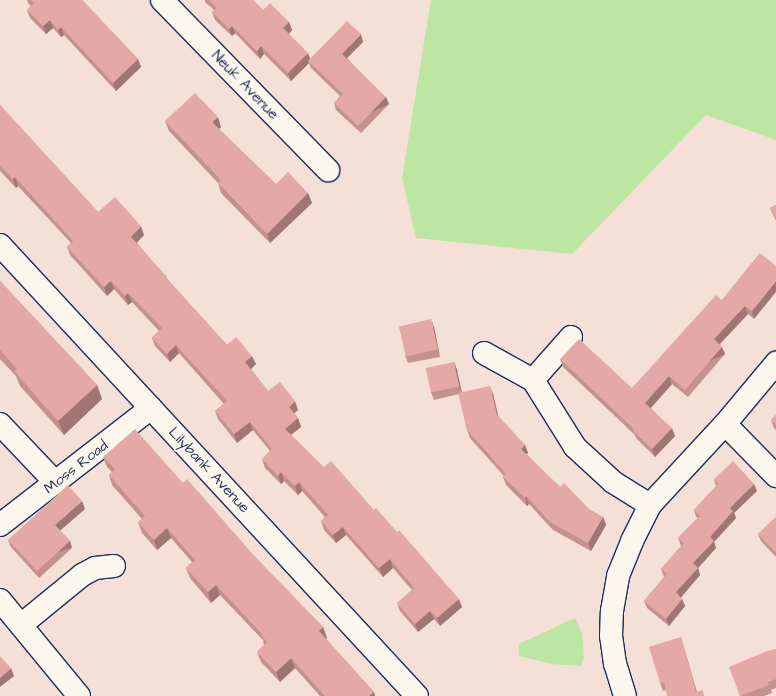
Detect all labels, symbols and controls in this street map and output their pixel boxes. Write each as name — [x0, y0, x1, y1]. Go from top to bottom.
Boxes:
street label: Neuk Avenue — [208, 47, 282, 123]
street label: Lilybank Avenue — [165, 423, 253, 517]
street label: Moss Road — [40, 436, 112, 498]

